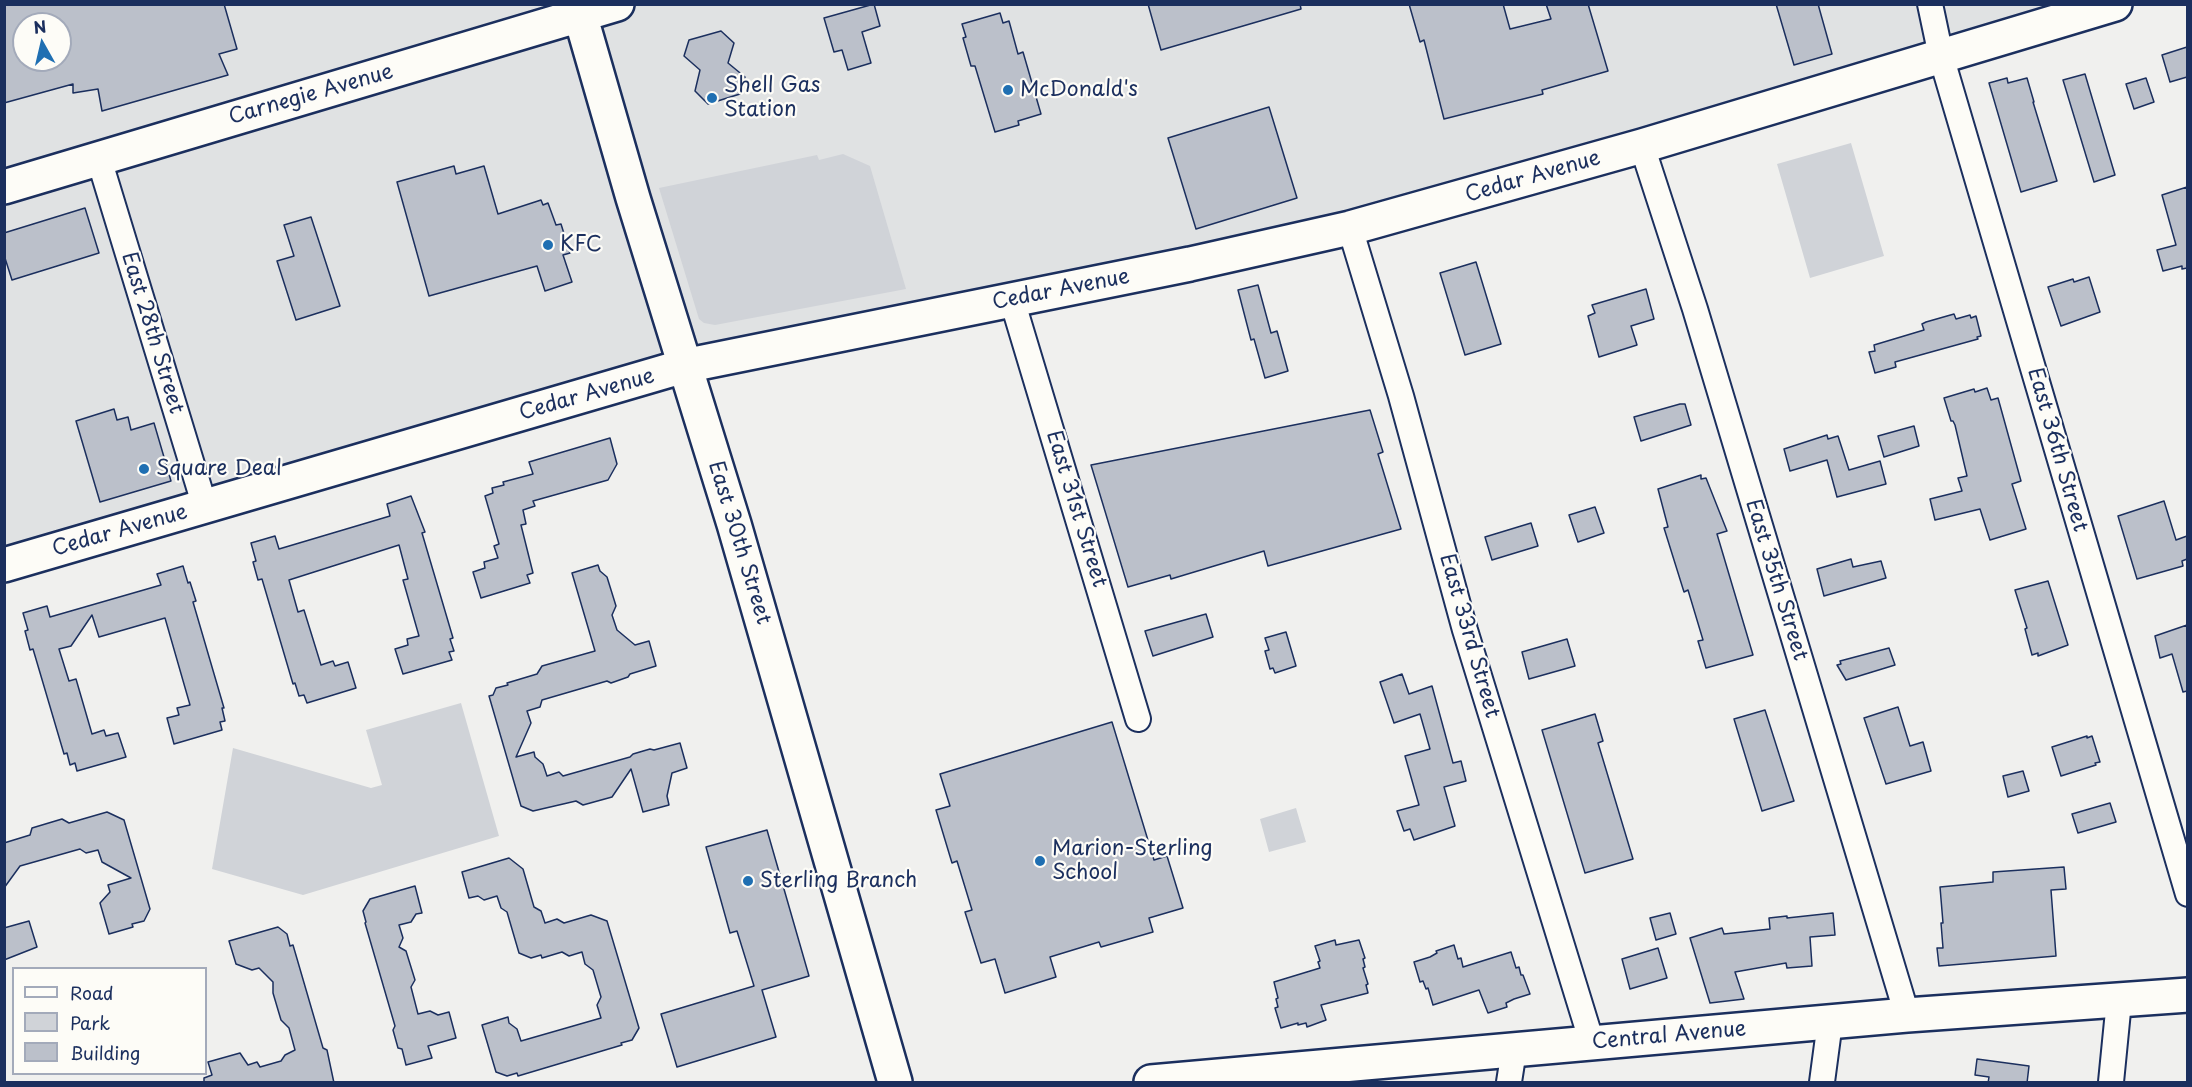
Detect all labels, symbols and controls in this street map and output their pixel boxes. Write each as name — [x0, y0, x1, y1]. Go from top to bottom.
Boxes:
north arrow — [12, 12, 72, 72]
text: N — [32, 13, 48, 39]
street label: Carnegie Avenue — [226, 60, 396, 130]
place label: Shell Gas Station — [724, 73, 820, 123]
place label: McDonald's — [1020, 77, 1138, 103]
marker: McDonald's — [1001, 83, 1015, 97]
marker: Shell Gas Station — [705, 91, 719, 105]
street label: Cedar Avenue — [1463, 146, 1603, 208]
place label: KFC — [560, 232, 602, 258]
marker: KFC — [541, 238, 555, 252]
street label: East 28th Street — [115, 249, 189, 417]
street label: Cedar Avenue — [990, 264, 1132, 316]
street label: Cedar Avenue — [517, 364, 657, 426]
street label: East 36th Street — [2022, 365, 2092, 535]
street label: East 31st Street — [1040, 428, 1112, 590]
place label: Square Deal — [156, 456, 282, 482]
street label: East 30th Street — [702, 458, 776, 628]
marker: Square Deal — [137, 462, 151, 476]
street label: East 35th Street — [1739, 496, 1813, 664]
street label: Cedar Avenue — [50, 500, 190, 562]
street label: East 33rd Street — [1433, 551, 1505, 721]
place label: Marion-Sterling School — [1052, 836, 1213, 886]
marker: Marion-Sterling School — [1033, 854, 1047, 868]
place label: Sterling Branch — [760, 868, 917, 894]
marker: Sterling Branch — [741, 874, 755, 888]
legend — [12, 967, 207, 1075]
text: Road — [70, 979, 114, 1006]
text: Park — [70, 1009, 110, 1036]
street label: Central Avenue — [1591, 1017, 1747, 1055]
text: Building — [70, 1039, 140, 1066]

